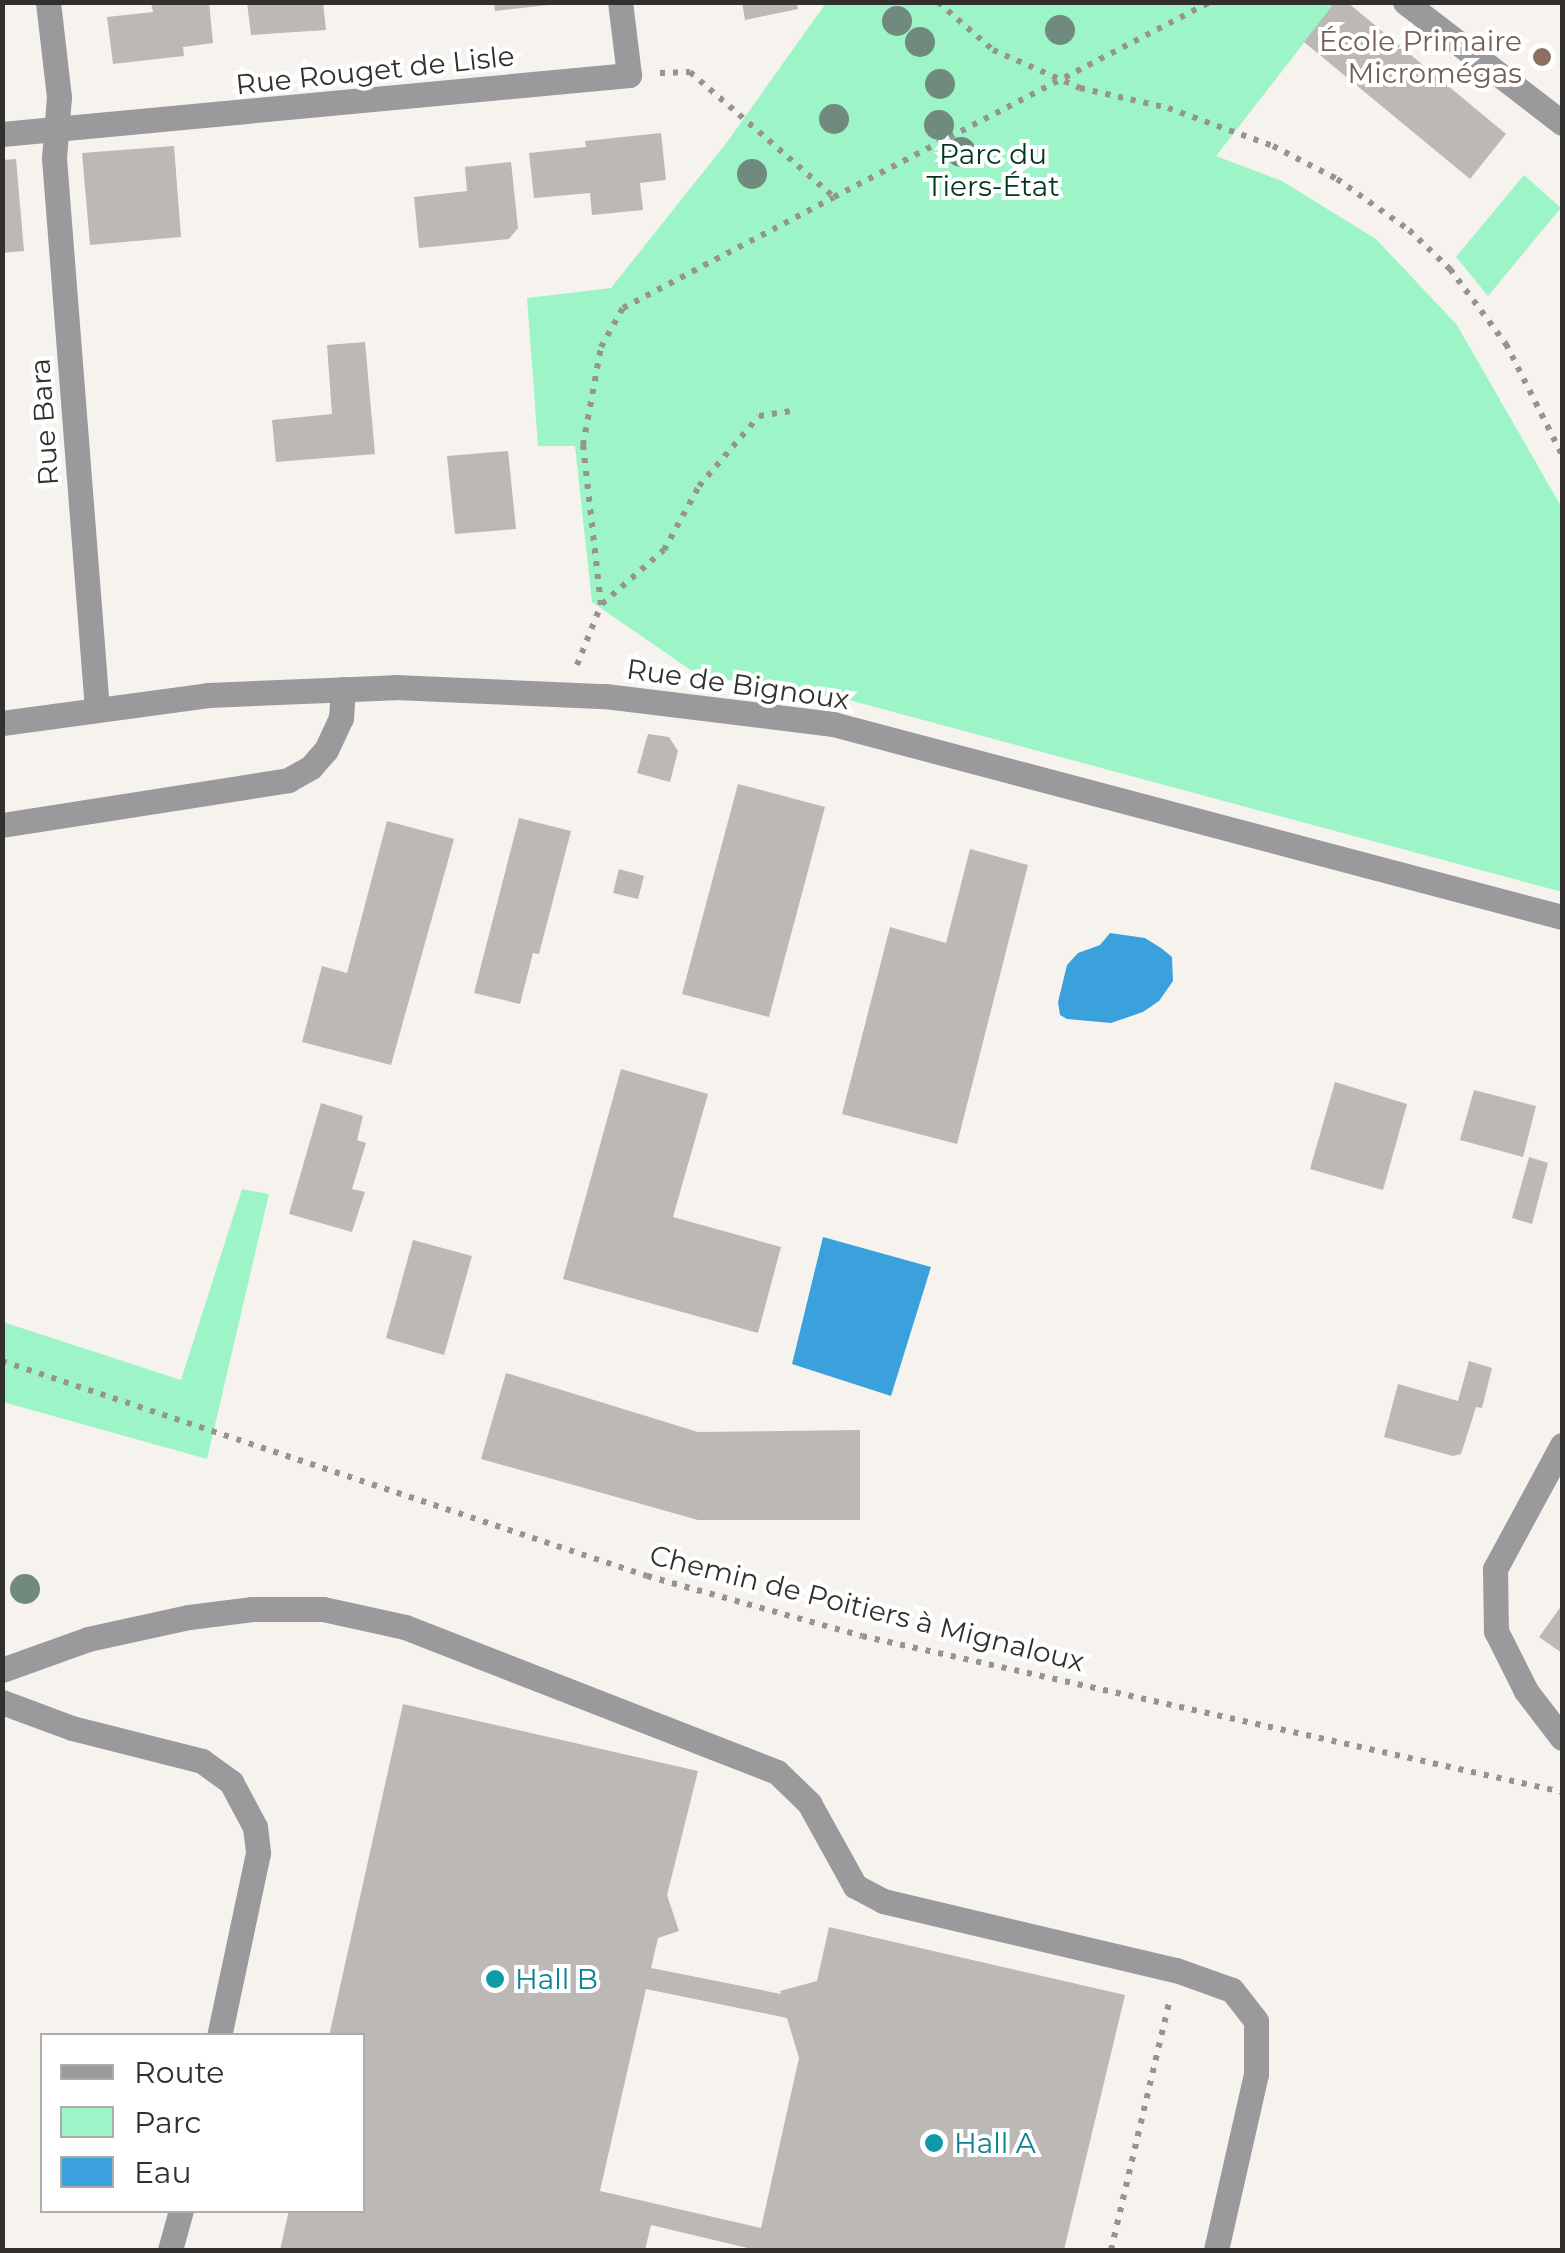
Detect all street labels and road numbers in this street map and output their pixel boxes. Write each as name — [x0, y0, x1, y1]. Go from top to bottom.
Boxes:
street label: Rue Rouget de Lisle — [234, 39, 516, 101]
street label: Rue Bara — [23, 357, 65, 487]
street label: Rue de Bignoux — [624, 652, 852, 716]
street label: Chemin de Poitiers à Mignaloux — [646, 1538, 1088, 1678]

